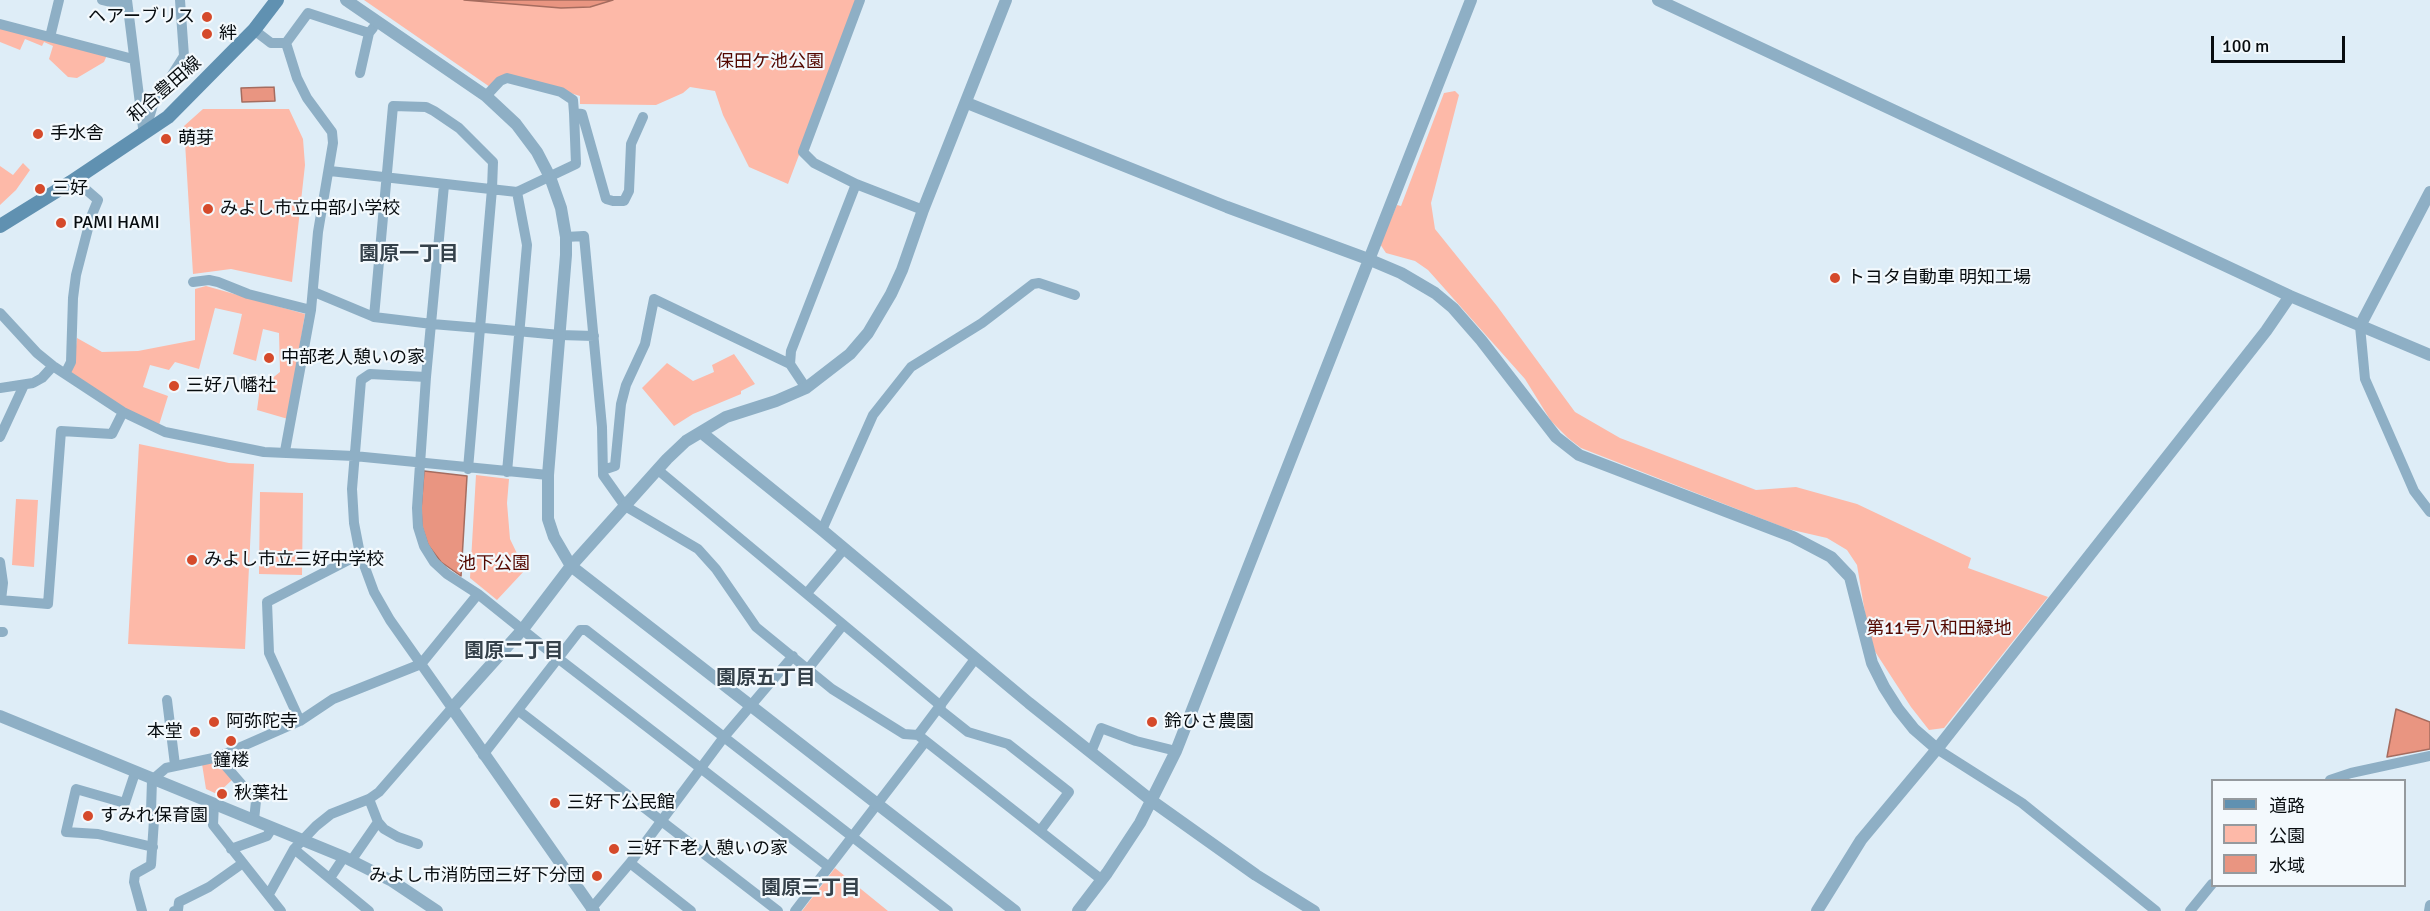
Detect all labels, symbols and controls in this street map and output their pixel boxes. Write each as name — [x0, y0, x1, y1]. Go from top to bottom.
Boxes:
place label: ヘアーブリス — [88, 6, 195, 28]
marker: ヘアーブリス — [200, 10, 214, 24]
place label: 絆 — [219, 23, 237, 45]
scale bar — [2214, 24, 2348, 62]
marker: 絆 — [200, 27, 214, 41]
text: 100 m — [2222, 35, 2269, 57]
park label: 保田ケ池公園 — [716, 51, 824, 73]
street label: 和合豊田線 — [124, 52, 206, 128]
place label: 手水舎 — [50, 123, 104, 145]
marker: 手水舎 — [31, 127, 45, 141]
place label: 萌芽 — [178, 128, 214, 150]
marker: 萌芽 — [159, 132, 173, 146]
place label: 三好 — [52, 178, 88, 200]
marker: 三好 — [33, 182, 47, 196]
place label: みよし市立中部小学校 — [220, 198, 400, 220]
marker: みよし市立中部小学校 — [201, 202, 215, 216]
place label: PAMI HAMI — [73, 212, 160, 234]
marker: PAMI HAMI — [54, 216, 68, 230]
district label: 園原一丁目 — [359, 243, 459, 267]
place label: トヨタ自動車 明知工場 — [1847, 267, 2031, 289]
marker: トヨタ自動車 明知工場 — [1828, 271, 1842, 285]
place label: 中部老人憩いの家 — [281, 347, 425, 369]
marker: 中部老人憩いの家 — [262, 351, 276, 365]
place label: 三好八幡社 — [186, 375, 276, 397]
marker: 三好八幡社 — [167, 379, 181, 393]
place label: みよし市立三好中学校 — [204, 549, 384, 571]
marker: みよし市立三好中学校 — [185, 553, 199, 567]
park label: 池下公園 — [458, 553, 530, 575]
park label: 第11号八和田緑地 — [1866, 618, 2012, 640]
district label: 園原二丁目 — [464, 640, 564, 664]
district label: 園原五丁目 — [716, 667, 816, 691]
place label: 阿弥陀寺 — [226, 711, 298, 733]
place label: 鈴ひさ農園 — [1164, 711, 1254, 733]
marker: 阿弥陀寺 — [207, 715, 221, 729]
marker: 鈴ひさ農園 — [1145, 715, 1159, 729]
place label: 本堂 — [147, 721, 183, 743]
marker: 本堂 — [188, 725, 202, 739]
marker: 鐘楼 — [224, 734, 238, 748]
place label: 鐘楼 — [213, 750, 249, 772]
legend — [2211, 779, 2406, 887]
place label: 秋葉社 — [234, 783, 288, 805]
marker: 秋葉社 — [215, 787, 229, 801]
place label: 三好下公民館 — [567, 792, 675, 814]
text: 道路 — [2269, 795, 2305, 817]
marker: 三好下公民館 — [548, 796, 562, 810]
place label: すみれ保育園 — [100, 805, 208, 827]
marker: すみれ保育園 — [81, 809, 95, 823]
text: 公園 — [2269, 825, 2305, 847]
place label: 三好下老人憩いの家 — [626, 838, 788, 860]
marker: 三好下老人憩いの家 — [607, 842, 621, 856]
text: 水域 — [2269, 855, 2305, 877]
place label: みよし市消防団三好下分団 — [369, 865, 585, 887]
marker: みよし市消防団三好下分団 — [590, 869, 604, 883]
district label: 園原三丁目 — [761, 877, 861, 901]

